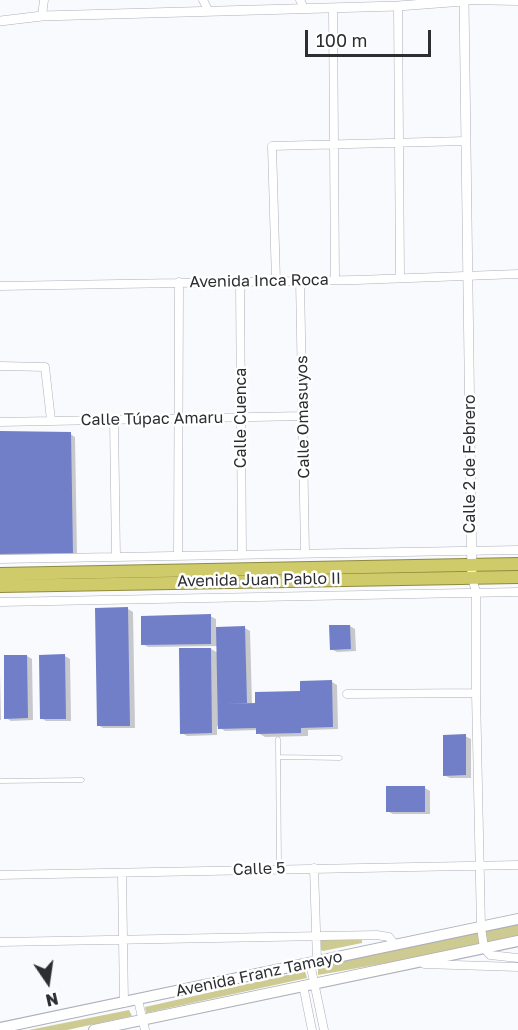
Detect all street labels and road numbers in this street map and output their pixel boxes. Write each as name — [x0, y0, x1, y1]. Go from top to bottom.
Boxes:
street label: Avenida Inca Roca — [189, 270, 329, 292]
street label: Calle Omasuyos — [292, 355, 314, 479]
street label: Calle Cuenca — [231, 368, 251, 468]
street label: Calle 2 de Febrero — [460, 394, 480, 534]
street label: Calle Túpac Amaru — [80, 408, 224, 430]
street label: Avenida Juan Pablo II — [177, 569, 341, 591]
street label: Calle 5 — [232, 858, 286, 880]
street label: Avenida Franz Tamayo — [174, 947, 344, 1001]

